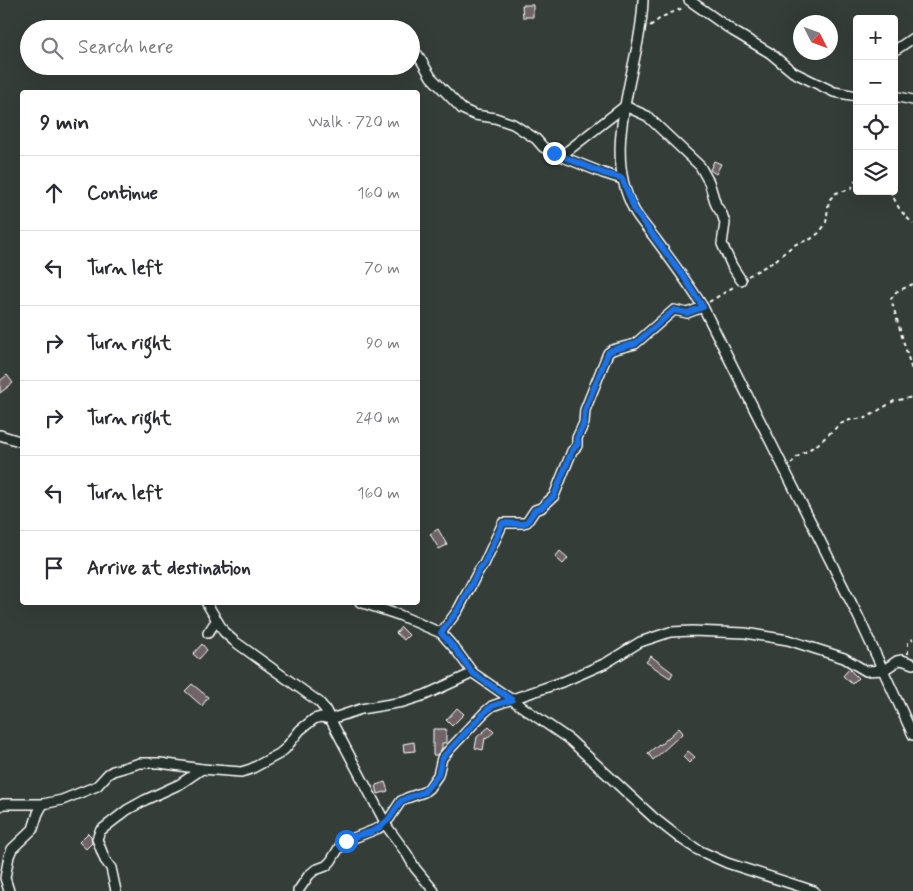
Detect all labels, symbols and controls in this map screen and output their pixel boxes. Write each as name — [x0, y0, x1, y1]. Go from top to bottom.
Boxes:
north arrow — [793, 15, 838, 60]
map controls — [853, 15, 898, 195]
button: + — [853, 15, 898, 60]
search box — [20, 20, 420, 75]
icon: search — [38, 34, 66, 62]
text: Search here — [78, 35, 174, 60]
button: − — [853, 60, 898, 105]
button: locate — [853, 105, 898, 150]
text: 9 min — [40, 109, 89, 137]
text: Walk · 720 m — [308, 112, 400, 133]
route end — [543, 142, 566, 165]
button: layers — [853, 150, 898, 195]
icon: ahead — [40, 179, 68, 207]
text: Continue — [87, 181, 158, 206]
text: 160 m — [357, 183, 400, 204]
icon: left — [40, 254, 68, 282]
text: Turn left — [87, 256, 163, 281]
text: 70 m — [364, 258, 400, 279]
icon: right — [40, 329, 68, 357]
text: Turn right — [87, 331, 171, 356]
text: 90 m — [366, 333, 400, 354]
icon: right — [40, 404, 68, 432]
text: Turn right — [87, 406, 171, 431]
text: 240 m — [356, 408, 400, 429]
icon: left — [40, 479, 68, 507]
text: Turn left — [87, 481, 163, 506]
text: 160 m — [357, 483, 400, 504]
icon: arrive — [40, 554, 68, 582]
text: Arrive at destination — [87, 556, 251, 581]
route start — [335, 830, 358, 853]

